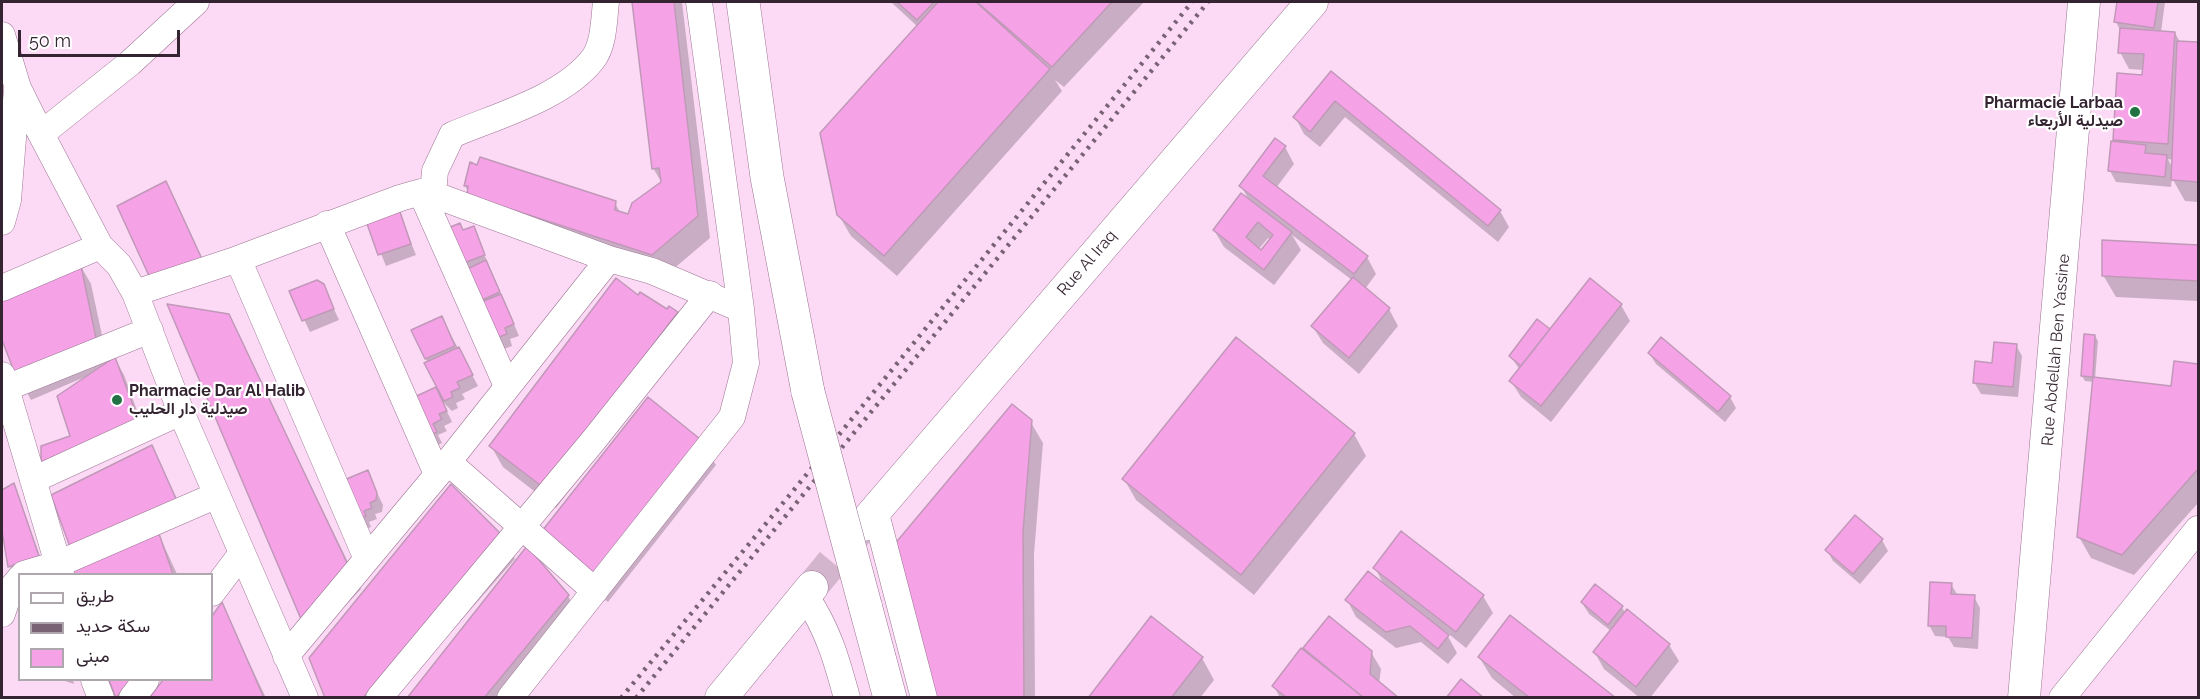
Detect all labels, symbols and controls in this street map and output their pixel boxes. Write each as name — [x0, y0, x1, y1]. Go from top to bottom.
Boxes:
scale bar — [21, 18, 183, 56]
text: 50 m — [29, 30, 71, 51]
place label: Pharmacie Larbaa صيدلية الأربعاء — [1984, 93, 2123, 131]
marker: Pharmacie Larbaa صيدلية الأربعاء — [2128, 105, 2142, 119]
street label: Rue Al Iraq — [1053, 226, 1121, 300]
street label: Rue Abdellah Ben Yassine — [2038, 253, 2074, 447]
place label: Pharmacie Dar Al Halib صيدلية دار الحليب — [129, 381, 305, 419]
marker: Pharmacie Dar Al Halib صيدلية دار الحليب — [110, 393, 124, 407]
legend — [18, 573, 213, 681]
text: طريق — [76, 585, 114, 606]
text: سكة حديد — [76, 615, 150, 636]
text: مبنى — [76, 645, 110, 666]

